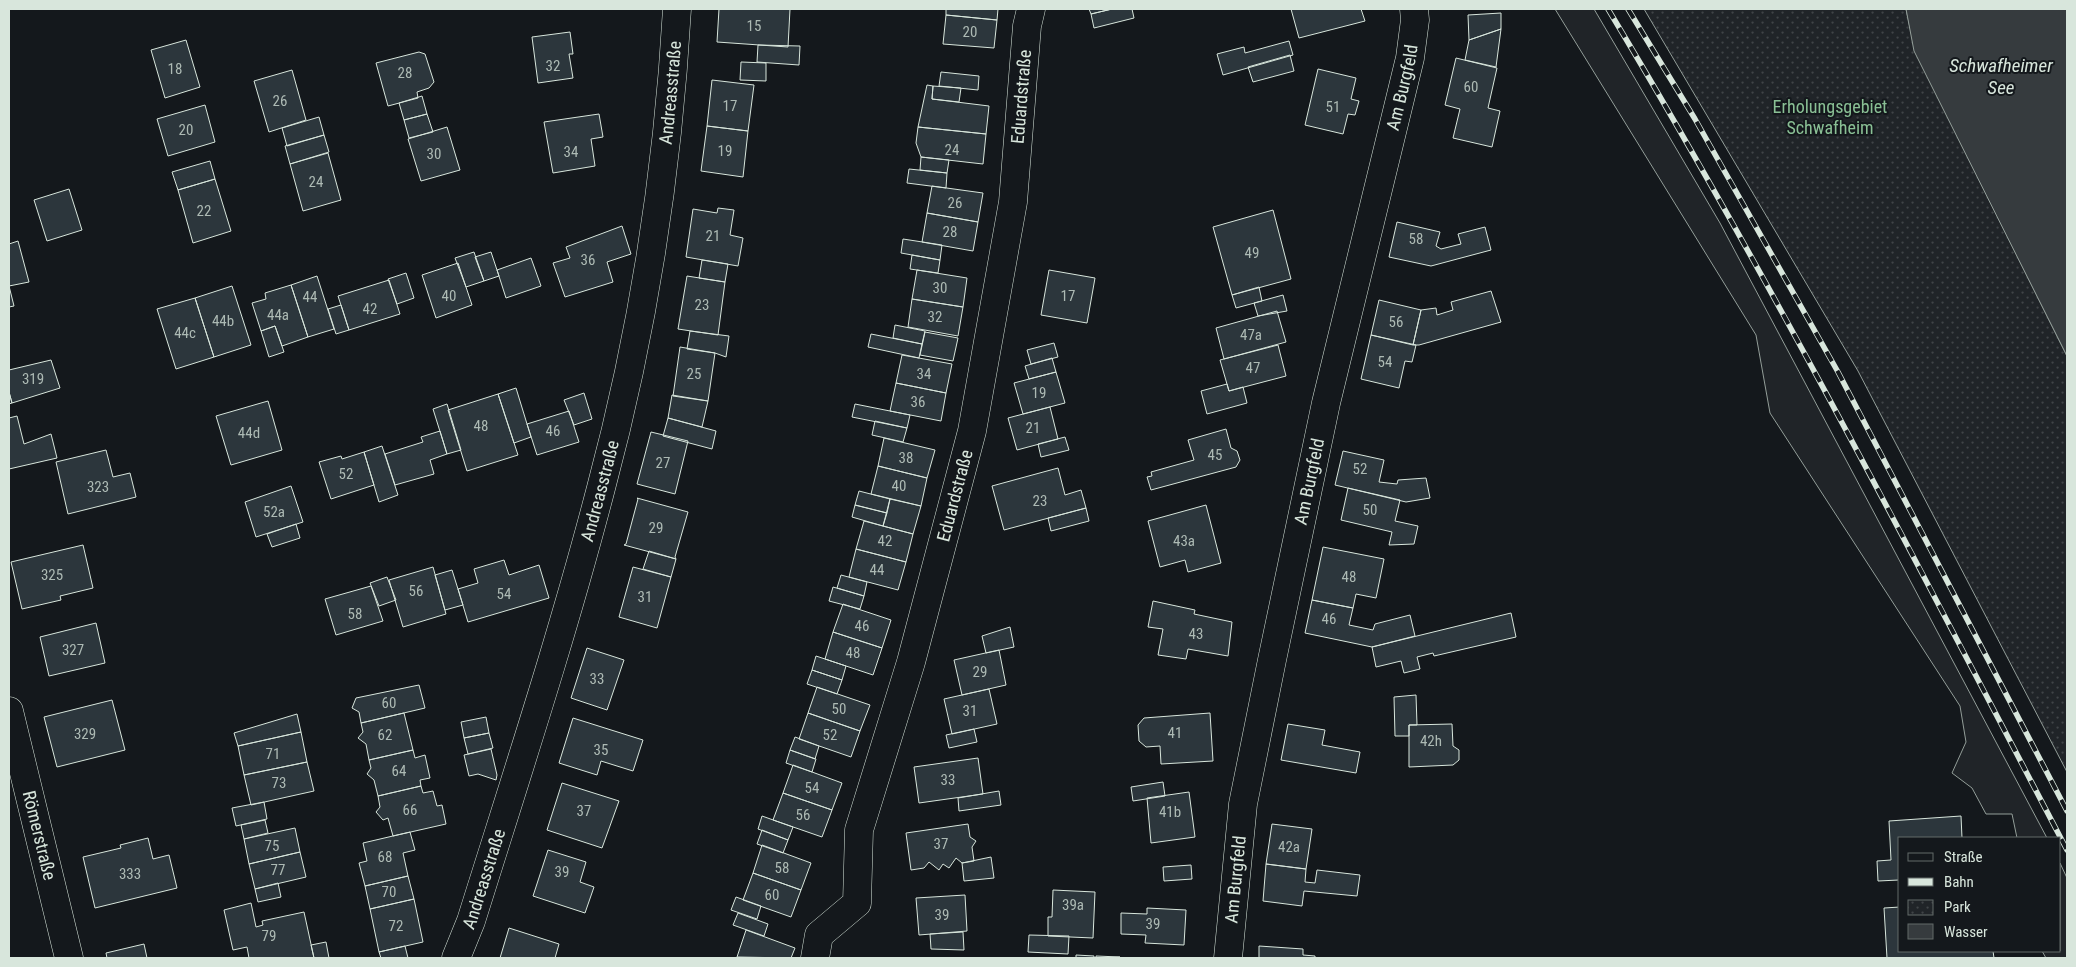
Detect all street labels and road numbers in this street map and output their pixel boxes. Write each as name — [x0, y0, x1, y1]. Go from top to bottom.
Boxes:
street label: Andreasstraße — [655, 40, 685, 145]
street label: Am Burgfeld — [1382, 43, 1422, 132]
street label: Eduardstraße — [1007, 49, 1035, 145]
street label: Am Burgfeld — [1290, 436, 1328, 527]
street label: Andreasstraße — [576, 438, 623, 544]
street label: Eduardstraße — [932, 447, 977, 544]
street label: Römerstraße — [19, 788, 61, 882]
street label: Andreasstraße — [458, 826, 509, 932]
street label: Am Burgfeld — [1220, 835, 1250, 924]

